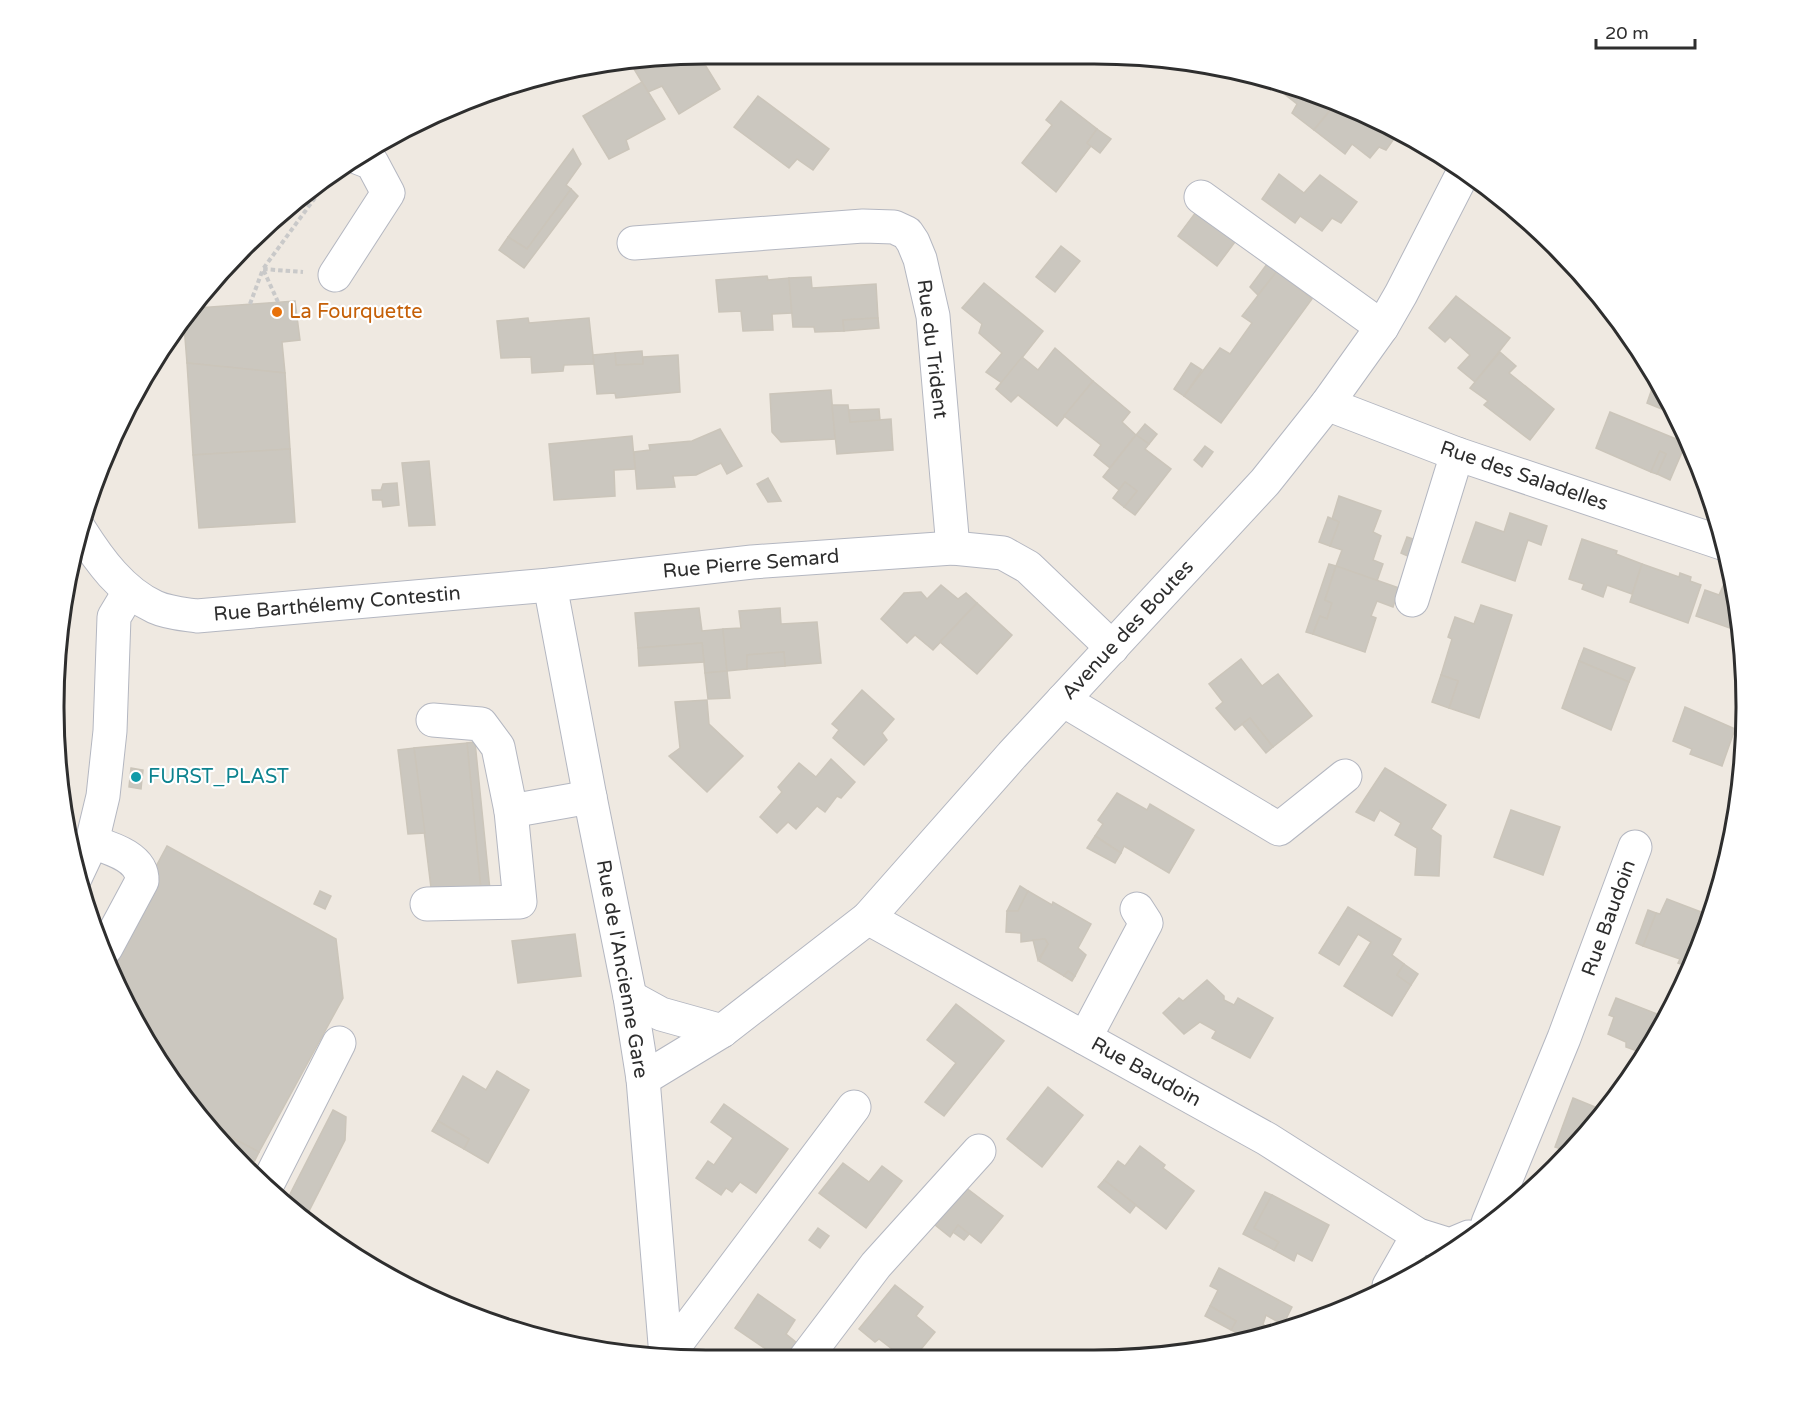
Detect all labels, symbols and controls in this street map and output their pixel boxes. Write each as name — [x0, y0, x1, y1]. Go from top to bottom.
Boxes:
scale bar — [1596, 12, 1695, 50]
text: 20 m — [1605, 22, 1649, 44]
street label: Rue du Trident — [912, 278, 952, 420]
place label: La Fourquette — [289, 300, 423, 324]
marker: La Fourquette — [270, 305, 284, 319]
street label: Rue des Saladelles — [1437, 436, 1611, 516]
street label: Rue Pierre Semard — [662, 544, 840, 584]
street label: Avenue des Boutes — [1057, 555, 1199, 705]
street label: Rue Barthélemy Contestin — [212, 581, 462, 627]
place label: FURST_PLAST — [148, 765, 289, 789]
marker: FURST_PLAST — [129, 770, 143, 784]
street label: Rue Baudoin — [1577, 857, 1641, 979]
street label: Rue de l'Ancienne Gare — [591, 858, 653, 1080]
street label: Rue Baudoin — [1087, 1032, 1205, 1112]

